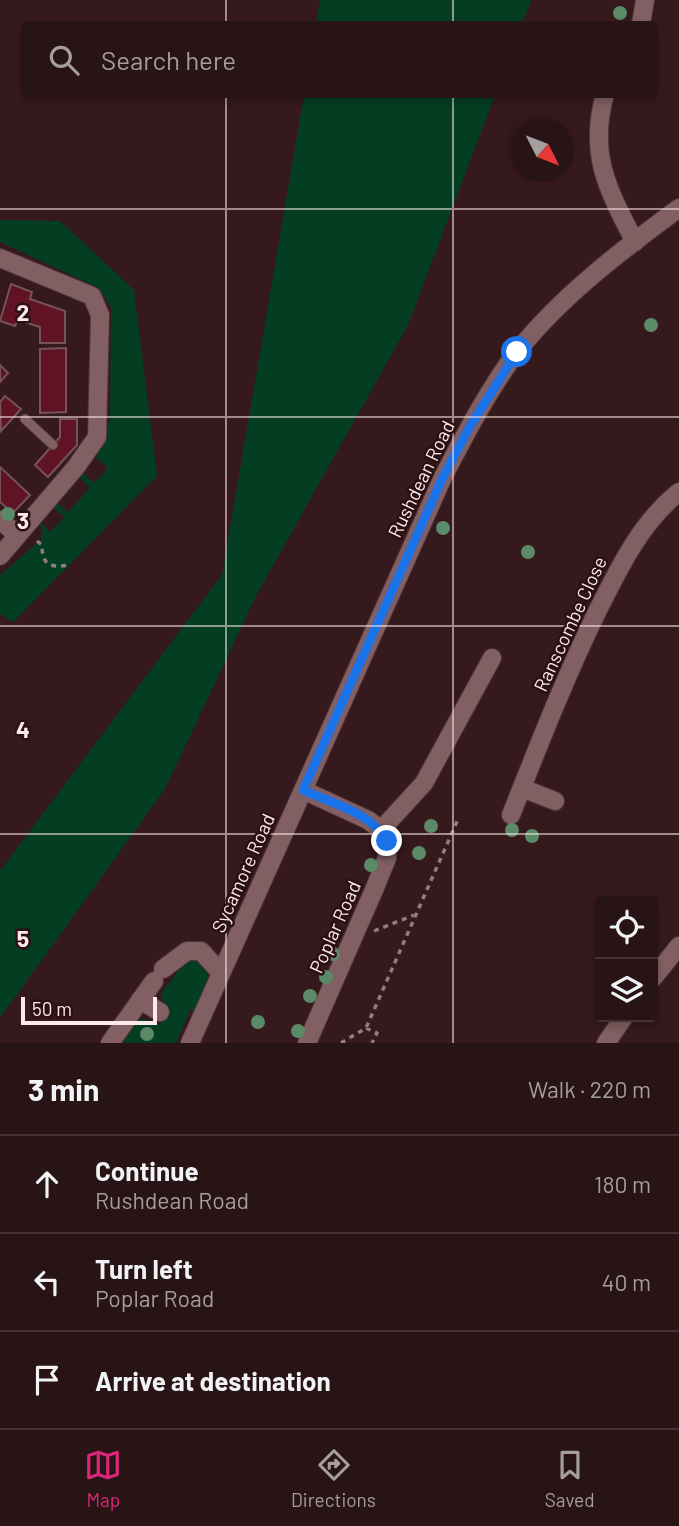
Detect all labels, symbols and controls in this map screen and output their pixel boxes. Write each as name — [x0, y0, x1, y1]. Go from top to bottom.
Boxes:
search box — [21, 21, 658, 98]
icon: search — [45, 41, 83, 79]
text: Search here — [101, 44, 236, 75]
north arrow — [511, 119, 574, 182]
text: 2 — [17, 298, 29, 326]
route start — [501, 336, 532, 367]
street label: Rushdean Road — [382, 417, 459, 541]
text: 3 — [17, 506, 29, 534]
street label: Ranscombe Close — [528, 553, 611, 695]
text: 4 — [16, 715, 30, 743]
street label: Sycamore Road — [206, 810, 279, 936]
route end — [371, 825, 402, 856]
street label: Poplar Road — [304, 877, 365, 976]
map controls — [595, 896, 658, 1022]
button: locate — [595, 896, 658, 959]
text: 5 — [17, 924, 29, 952]
button: layers — [595, 959, 658, 1022]
scale bar — [21, 994, 158, 1026]
text: 50 m — [32, 997, 72, 1020]
text: 3 min — [28, 1071, 99, 1107]
text: Walk · 220 m — [528, 1075, 651, 1103]
text: Continue — [95, 1155, 199, 1186]
icon: ahead — [28, 1165, 66, 1203]
text: 180 m — [594, 1170, 651, 1198]
text: Rushdean Road — [95, 1186, 249, 1214]
text: Turn left — [95, 1253, 193, 1284]
icon: left — [28, 1263, 66, 1301]
text: 40 m — [602, 1268, 651, 1296]
text: Poplar Road — [95, 1284, 214, 1312]
icon: arrive — [28, 1361, 66, 1399]
text: Arrive at destination — [95, 1365, 331, 1396]
tab: Map — [84, 1446, 122, 1511]
tab: Directions — [291, 1446, 376, 1511]
tab: Saved — [545, 1446, 595, 1511]

